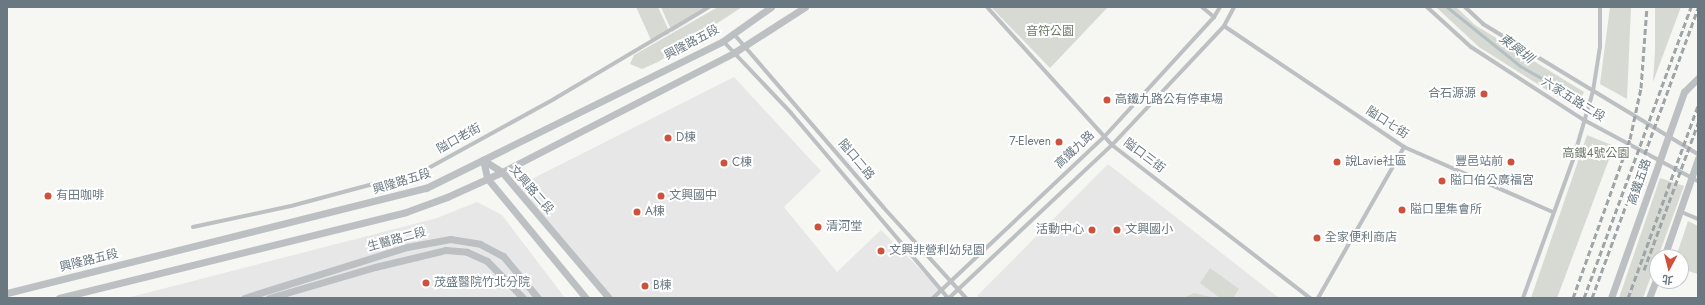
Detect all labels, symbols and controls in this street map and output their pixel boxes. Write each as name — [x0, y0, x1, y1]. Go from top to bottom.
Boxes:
street label: 興隆路五段 — [662, 23, 722, 63]
park label: 音符公園 — [1026, 25, 1074, 39]
water label: 東興圳 — [1496, 31, 1536, 67]
street label: 六家五路二段 — [1539, 75, 1607, 125]
place label: 合石源源 — [1428, 87, 1476, 101]
marker: 合石源源 — [1479, 89, 1489, 99]
place label: 高鐵九路公有停車場 — [1115, 93, 1223, 107]
marker: 高鐵九路公有停車場 — [1102, 95, 1112, 105]
street label: 隘口七街 — [1363, 104, 1411, 142]
street label: 隘口老街 — [435, 121, 483, 157]
street label: 高鐵九路 — [1053, 128, 1097, 172]
place label: D棟 — [676, 131, 696, 145]
marker: D棟 — [663, 133, 673, 143]
place label: 7-Eleven — [1009, 135, 1051, 149]
street label: 隘口三街 — [1120, 136, 1168, 176]
street label: 隘口二路 — [835, 137, 877, 183]
marker: 7-Eleven — [1054, 137, 1064, 147]
park label: 高鐵4號公園 — [1563, 147, 1629, 161]
place label: 說Lavie社區 — [1345, 155, 1407, 169]
place label: 豐邑站前 — [1455, 155, 1503, 169]
place label: C棟 — [732, 156, 752, 170]
marker: 說Lavie社區 — [1332, 157, 1342, 167]
marker: 豐邑站前 — [1506, 157, 1516, 167]
street label: 高鐵五路 — [1625, 157, 1655, 207]
marker: C棟 — [719, 158, 729, 168]
street label: 文興路二段 — [506, 163, 556, 217]
street label: 興隆路五段 — [371, 166, 433, 198]
place label: 隘口伯公廣福宮 — [1450, 174, 1534, 188]
marker: 隘口伯公廣福宮 — [1437, 176, 1447, 186]
place label: 有田咖啡 — [56, 189, 104, 203]
place label: 文興國中 — [669, 189, 717, 203]
marker: 有田咖啡 — [43, 191, 53, 201]
marker: 文興國中 — [656, 191, 666, 201]
place label: 隘口里集會所 — [1410, 203, 1482, 217]
place label: A棟 — [645, 205, 665, 219]
marker: 隘口里集會所 — [1397, 205, 1407, 215]
marker: A棟 — [632, 207, 642, 217]
place label: 清河堂 — [826, 220, 862, 234]
marker: 清河堂 — [813, 222, 823, 232]
place label: 活動中心 — [1036, 223, 1084, 237]
place label: 文興國小 — [1125, 223, 1173, 237]
street label: 生醫路二段 — [366, 225, 428, 255]
marker: 活動中心 — [1087, 225, 1097, 235]
marker: 文興國小 — [1112, 225, 1122, 235]
place label: 全家便利商店 — [1325, 231, 1397, 245]
marker: 全家便利商店 — [1312, 233, 1322, 243]
place label: 文興非營利幼兒園 — [889, 244, 985, 258]
marker: 文興非營利幼兒園 — [876, 246, 886, 256]
street label: 興隆路五段 — [58, 247, 120, 275]
north arrow — [1649, 249, 1689, 289]
text: 北 — [1661, 271, 1674, 289]
place label: 茂盛醫院竹北分院 — [434, 276, 530, 290]
marker: 茂盛醫院竹北分院 — [421, 278, 431, 288]
place label: B棟 — [653, 279, 672, 293]
marker: B棟 — [640, 281, 650, 291]

